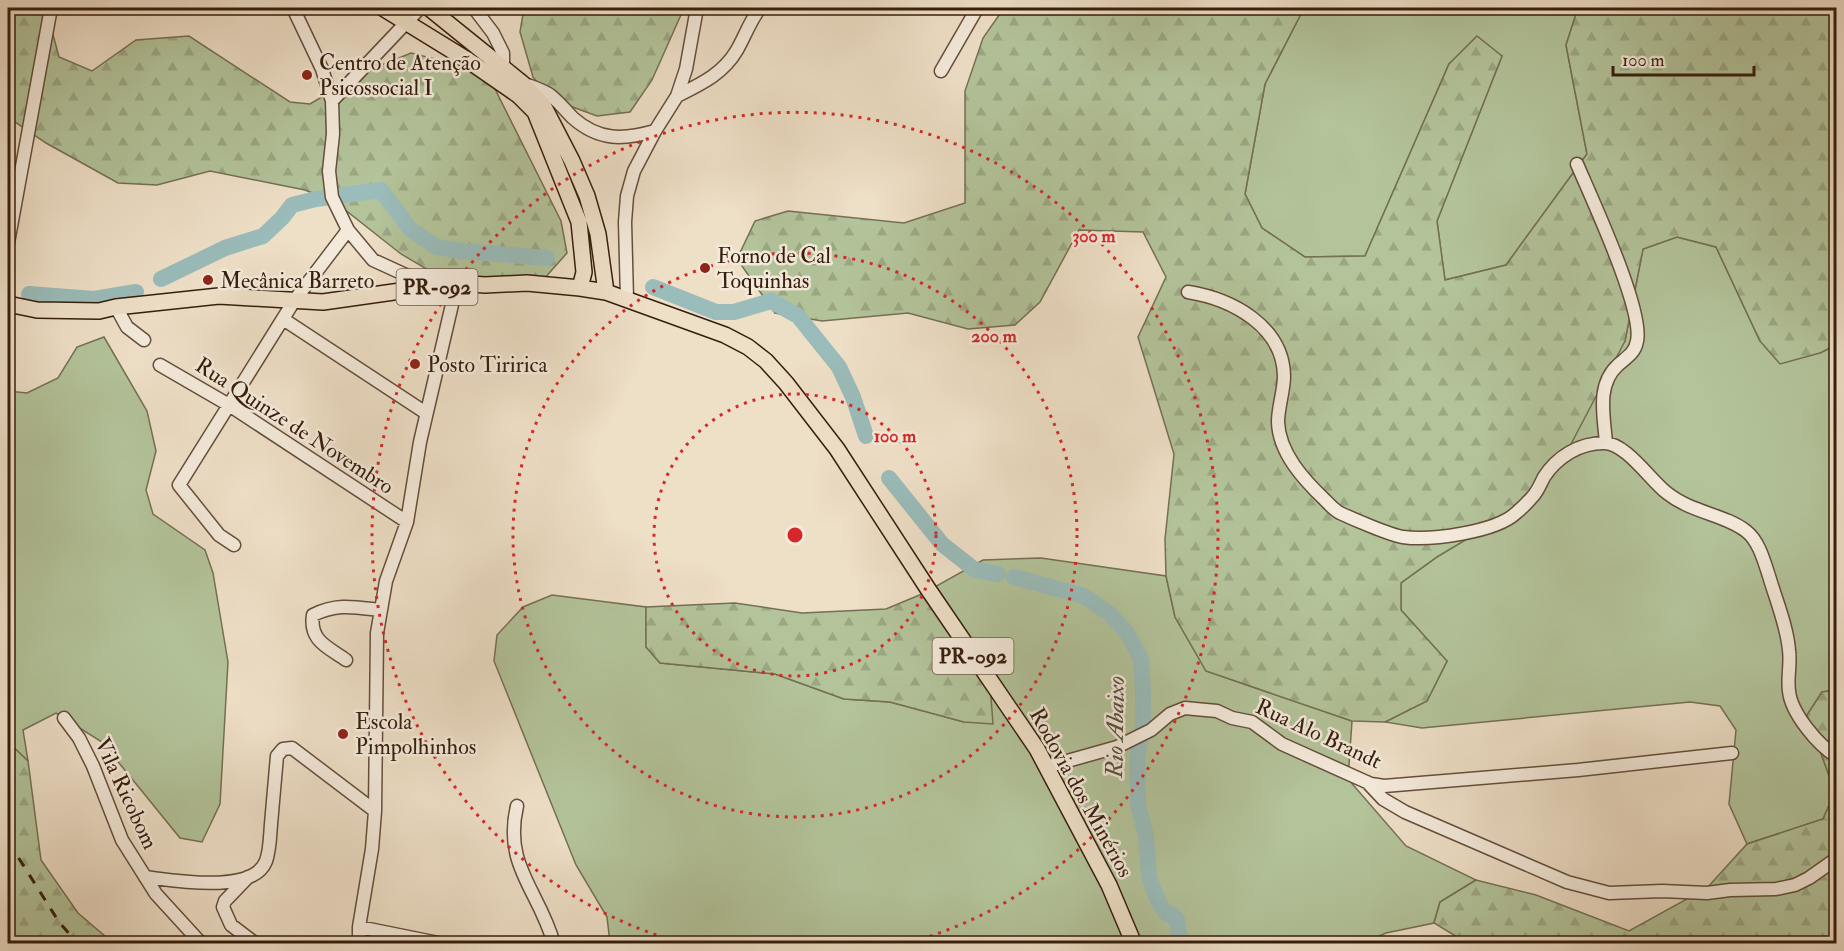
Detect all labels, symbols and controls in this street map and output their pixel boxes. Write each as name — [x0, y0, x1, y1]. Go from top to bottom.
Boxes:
scale bar — [1613, 39, 1754, 77]
place label: Centro de Atenção Psicossocial I — [319, 49, 481, 102]
text: 100 m — [1622, 49, 1665, 72]
marker: Centro de Atenção Psicossocial I — [300, 68, 314, 82]
text: 300 m — [1072, 225, 1117, 248]
place label: Forno de Cal Toquinhas — [717, 242, 831, 295]
marker: Forno de Cal Toquinhas — [698, 261, 712, 275]
place label: Mecânica Barreto — [220, 267, 374, 295]
road number: PR-092 — [396, 269, 478, 305]
marker: Mecânica Barreto — [201, 273, 215, 287]
text: 200 m — [971, 325, 1018, 348]
street label: Rua Quinze de Novembro — [190, 351, 399, 501]
place label: Posto Tiririca — [427, 351, 548, 379]
marker: Posto Tiririca — [408, 357, 422, 371]
text: 100 m — [874, 425, 917, 448]
centre of rings — [785, 525, 805, 545]
road number: PR-092 — [932, 638, 1014, 674]
water label: Rio Abaixo — [1099, 676, 1132, 779]
street label: Rua Alo Brandt — [1251, 692, 1386, 775]
street label: Rodovia dos Minérios — [1023, 703, 1139, 882]
place label: Escola Pimpolhinhos — [355, 708, 476, 762]
marker: Escola Pimpolhinhos — [336, 727, 350, 741]
street label: Vila Ricobom — [88, 733, 164, 854]

